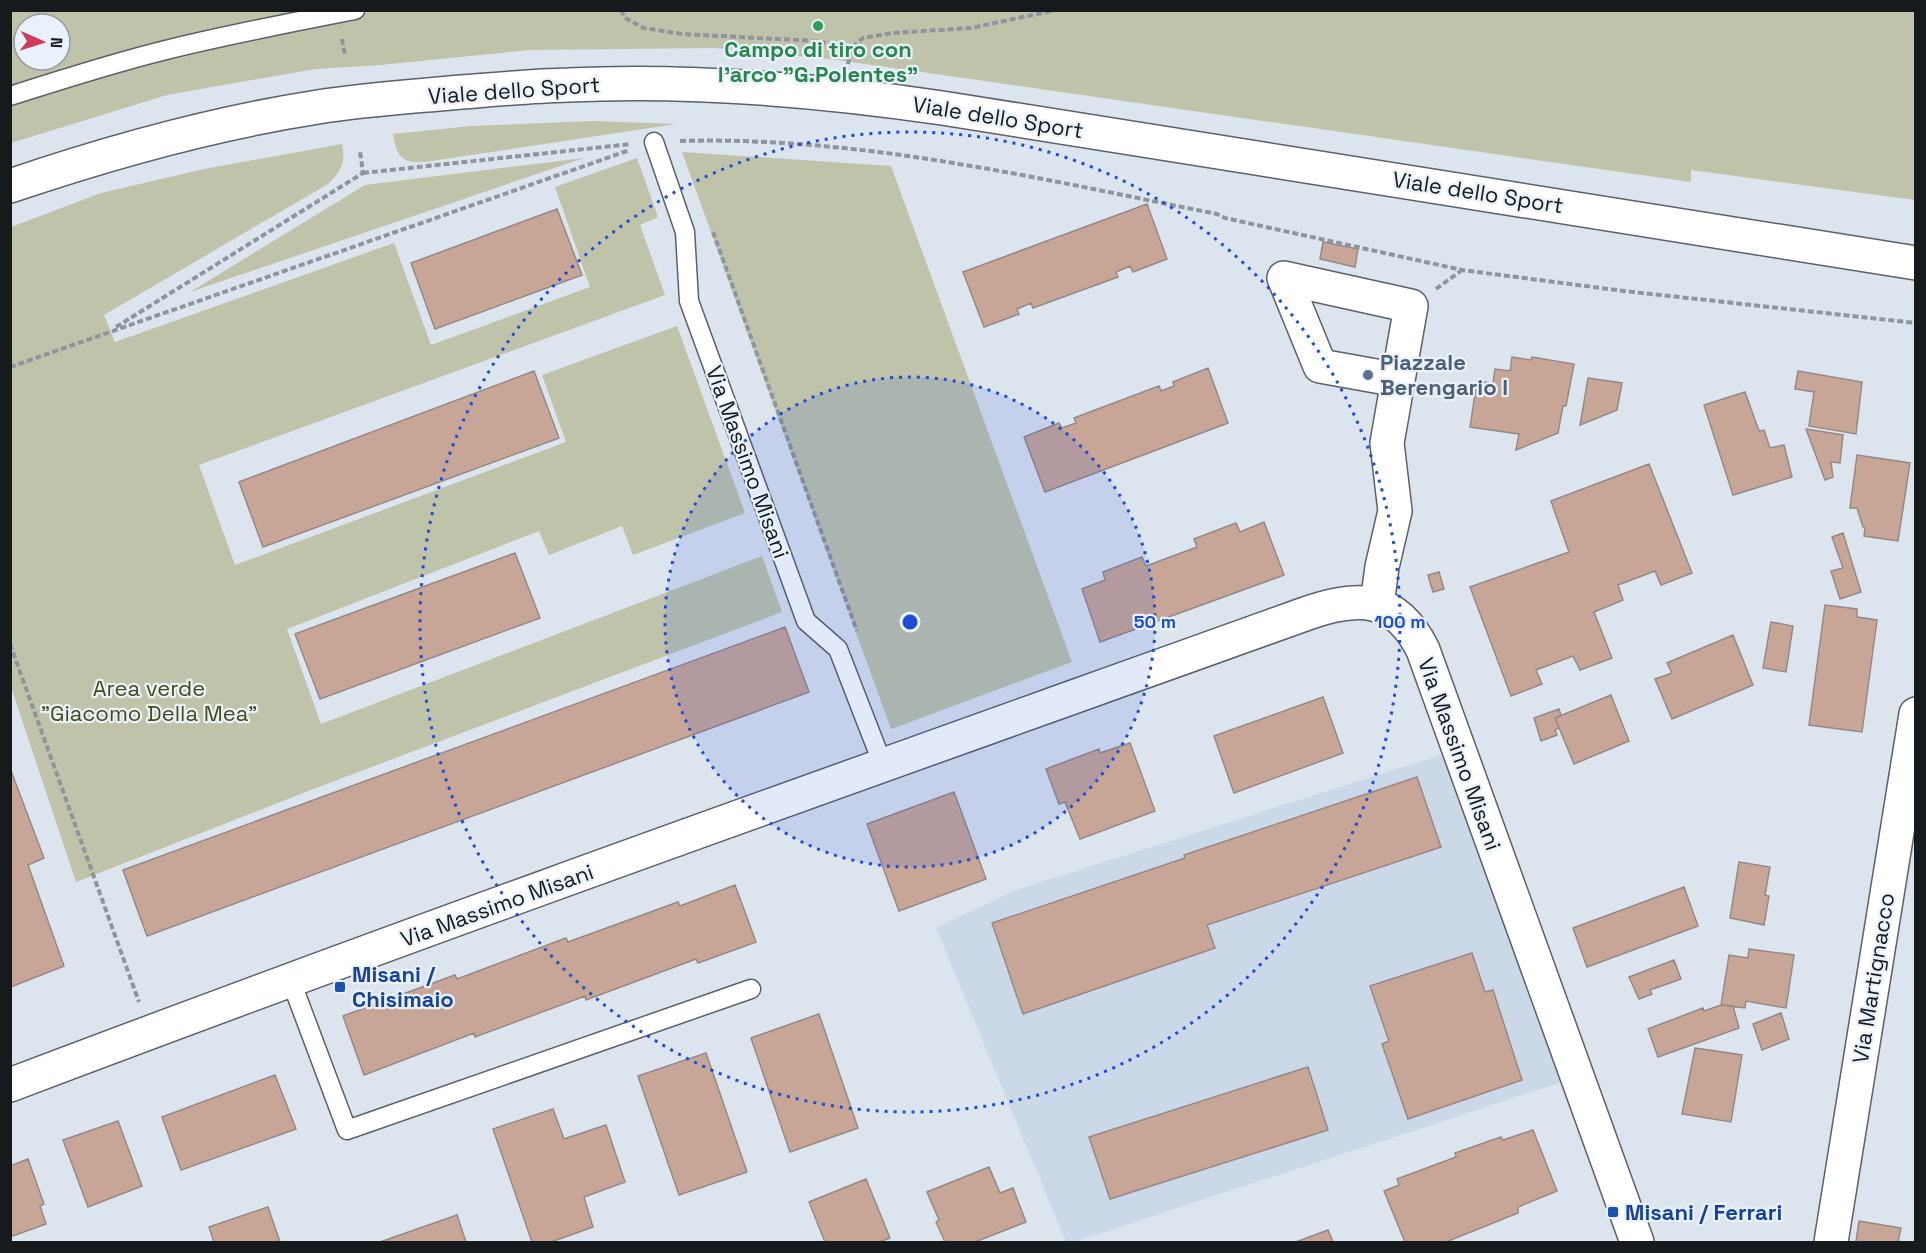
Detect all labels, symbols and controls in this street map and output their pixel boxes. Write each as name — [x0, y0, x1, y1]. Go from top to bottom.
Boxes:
north arrow — [12, 12, 72, 72]
marker: Campo di tiro con l'arco "G.Polentes" — [811, 19, 825, 33]
place label: Campo di tiro con l'arco "G.Polentes" — [718, 35, 918, 88]
text: N — [46, 37, 67, 49]
street label: Viale dello Sport — [427, 70, 601, 110]
street label: Viale dello Sport — [911, 90, 1085, 144]
street label: Viale dello Sport — [1391, 165, 1565, 219]
place label: Piazzale Berengario I — [1380, 348, 1508, 401]
street label: Via Massimo Misani — [700, 362, 796, 562]
marker: Piazzale Berengario I — [1361, 368, 1375, 382]
text: 50 m — [1134, 610, 1176, 633]
text: 100 m — [1374, 610, 1426, 633]
centre of rings — [900, 612, 920, 632]
street label: Via Massimo Misani — [1412, 654, 1508, 854]
park label: Area verde "Giacomo Della Mea" — [41, 674, 257, 727]
street label: Via Massimo Misani — [397, 857, 597, 953]
street label: Via Martignacco — [1846, 891, 1900, 1065]
place label: Misani / Chisimaio — [352, 960, 454, 1013]
marker: Misani / Chisimaio — [333, 980, 347, 994]
place label: Misani / Ferrari — [1625, 1198, 1782, 1226]
marker: Misani / Ferrari — [1606, 1205, 1620, 1219]

